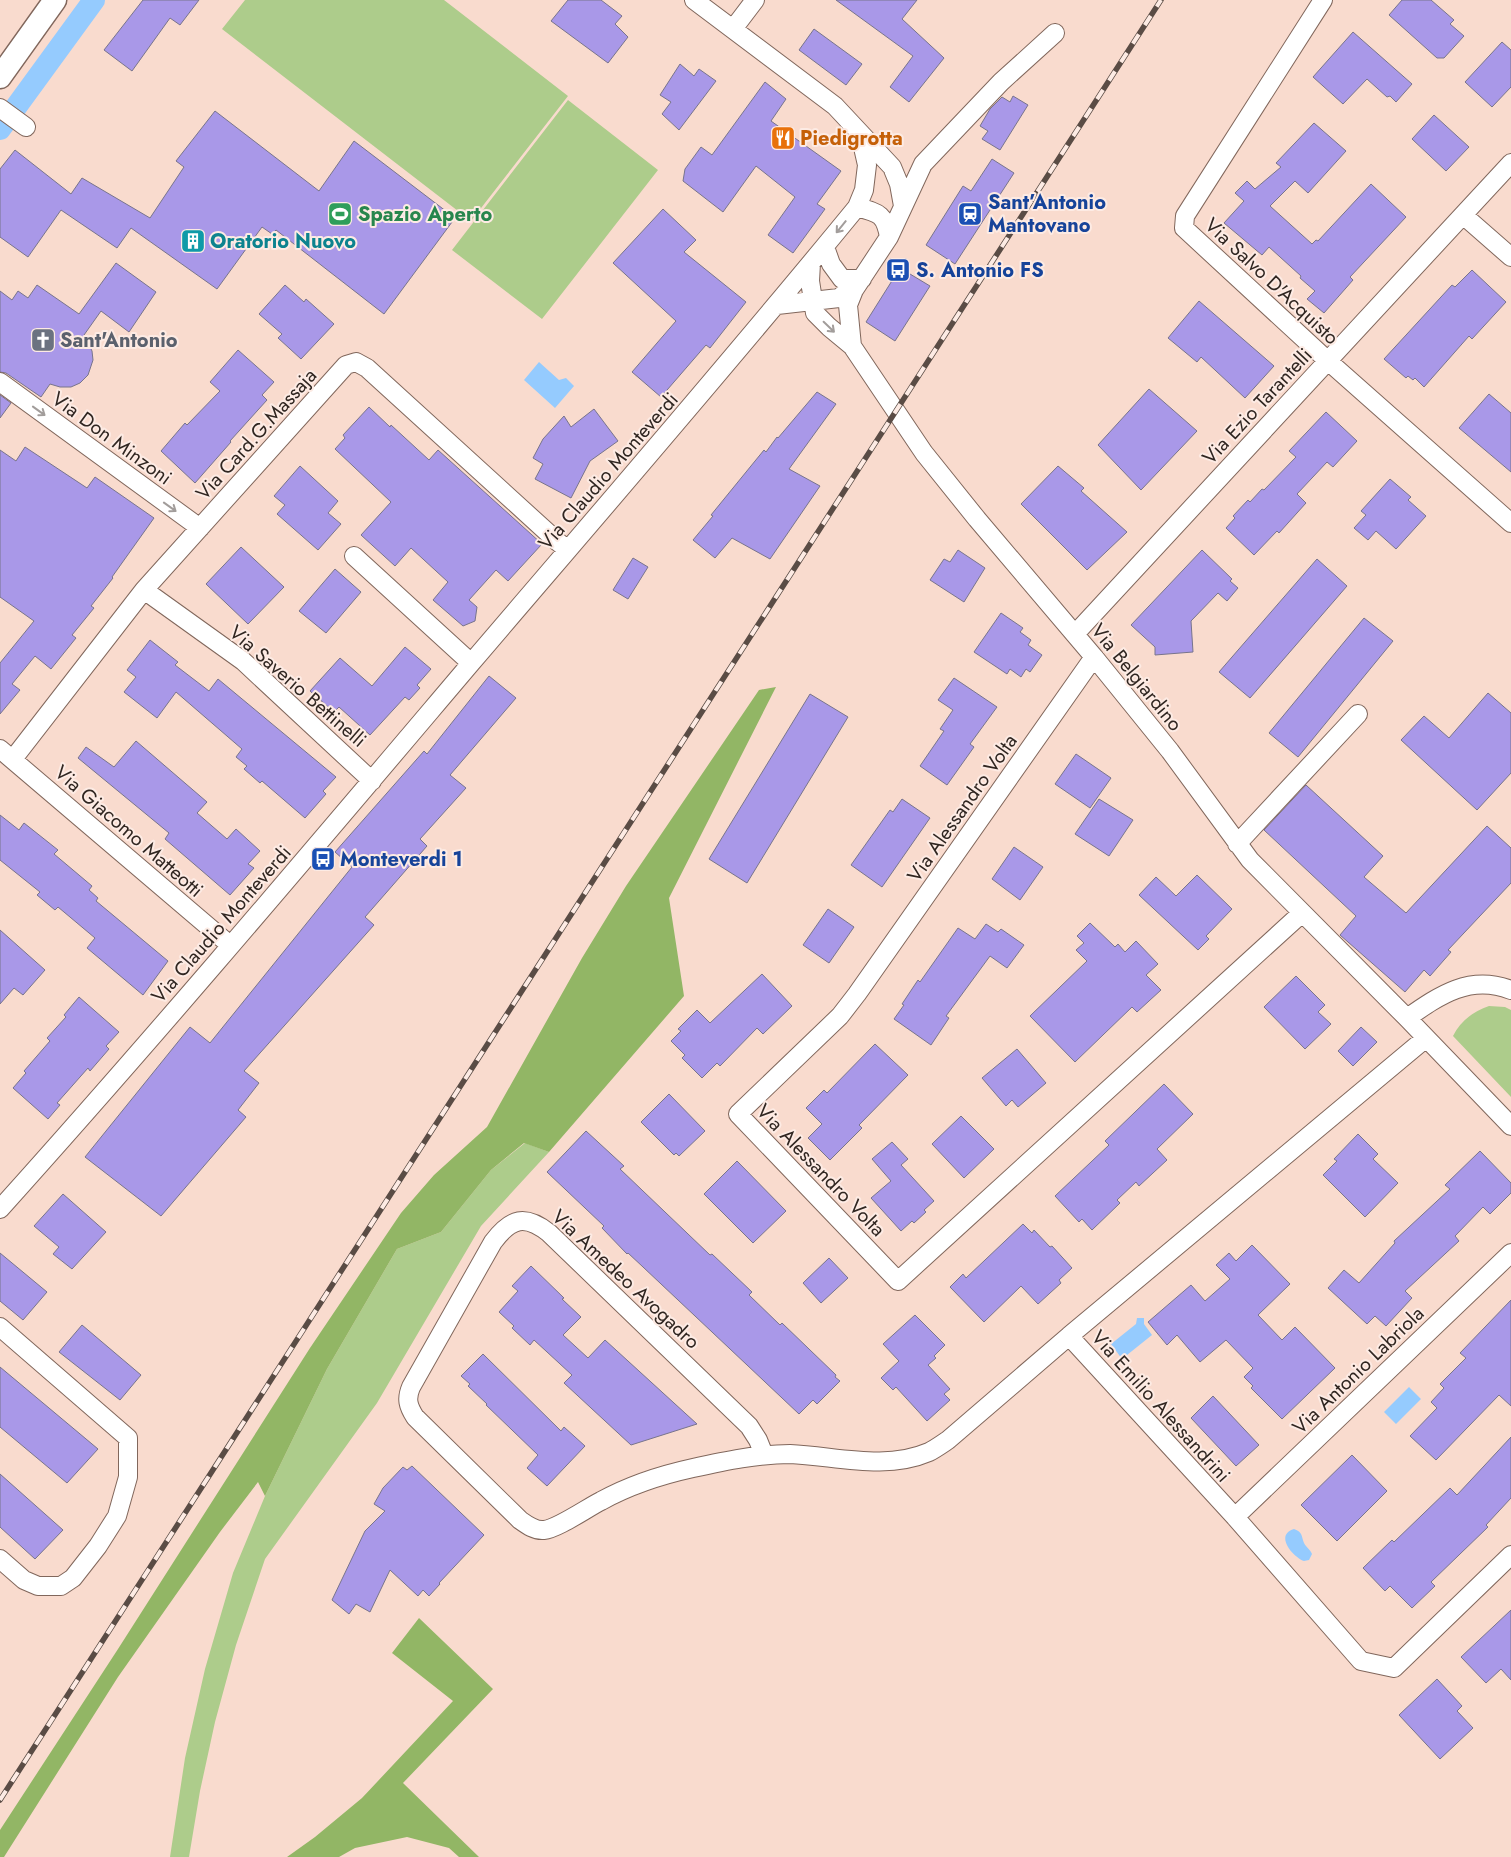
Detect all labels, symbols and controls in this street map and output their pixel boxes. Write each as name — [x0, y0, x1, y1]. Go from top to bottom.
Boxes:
place label: Piedigrotta — [800, 124, 903, 153]
restaurant icon: Piedigrotta — [770, 125, 796, 151]
place label: Sant’Antonio Mantovano — [988, 188, 1106, 240]
place label: Spazio Aperto — [358, 200, 492, 229]
sports icon: Spazio Aperto — [327, 201, 353, 227]
station icon: Sant’Antonio Mantovano — [957, 201, 983, 227]
street label: Via Salvo D'Acquisto — [1198, 211, 1345, 352]
one-way arrow — [836, 220, 847, 233]
place label: Oratorio Nuovo — [210, 227, 356, 256]
building icon: Oratorio Nuovo — [180, 228, 206, 254]
place label: S. Antonio FS — [916, 256, 1044, 285]
bus stop icon: S. Antonio FS — [885, 257, 911, 283]
one-way arrow — [823, 320, 835, 333]
place label: Sant'Antonio — [60, 326, 178, 355]
church icon: Sant'Antonio — [30, 327, 56, 353]
street label: Via Ezio Tarantelli — [1196, 342, 1319, 471]
street label: Via Card.G.Massaja — [189, 362, 324, 507]
street label: Via Don Minzoni — [46, 385, 178, 492]
street label: Via Claudio Monteverdi — [532, 386, 685, 557]
one-way arrow — [32, 406, 45, 417]
one-way arrow — [163, 502, 177, 512]
street label: Via Belgiardino — [1084, 617, 1189, 737]
street label: Via Saverio Bettinelli — [223, 618, 373, 754]
street label: Via Alessandro Volta — [900, 728, 1024, 888]
street label: Via Giacomo Matteotti — [48, 759, 209, 904]
street label: Via Claudio Monteverdi — [145, 839, 298, 1010]
place label: Monteverdi 1 — [340, 845, 463, 874]
bus stop icon: Monteverdi 1 — [310, 846, 336, 872]
street label: Via Alessandro Volta — [750, 1097, 892, 1243]
street label: Via Amedeo Avogadro — [545, 1203, 706, 1356]
street label: Via Antonio Labriola — [1286, 1300, 1431, 1441]
street label: Via Emilio Alessandrini — [1084, 1324, 1237, 1489]

